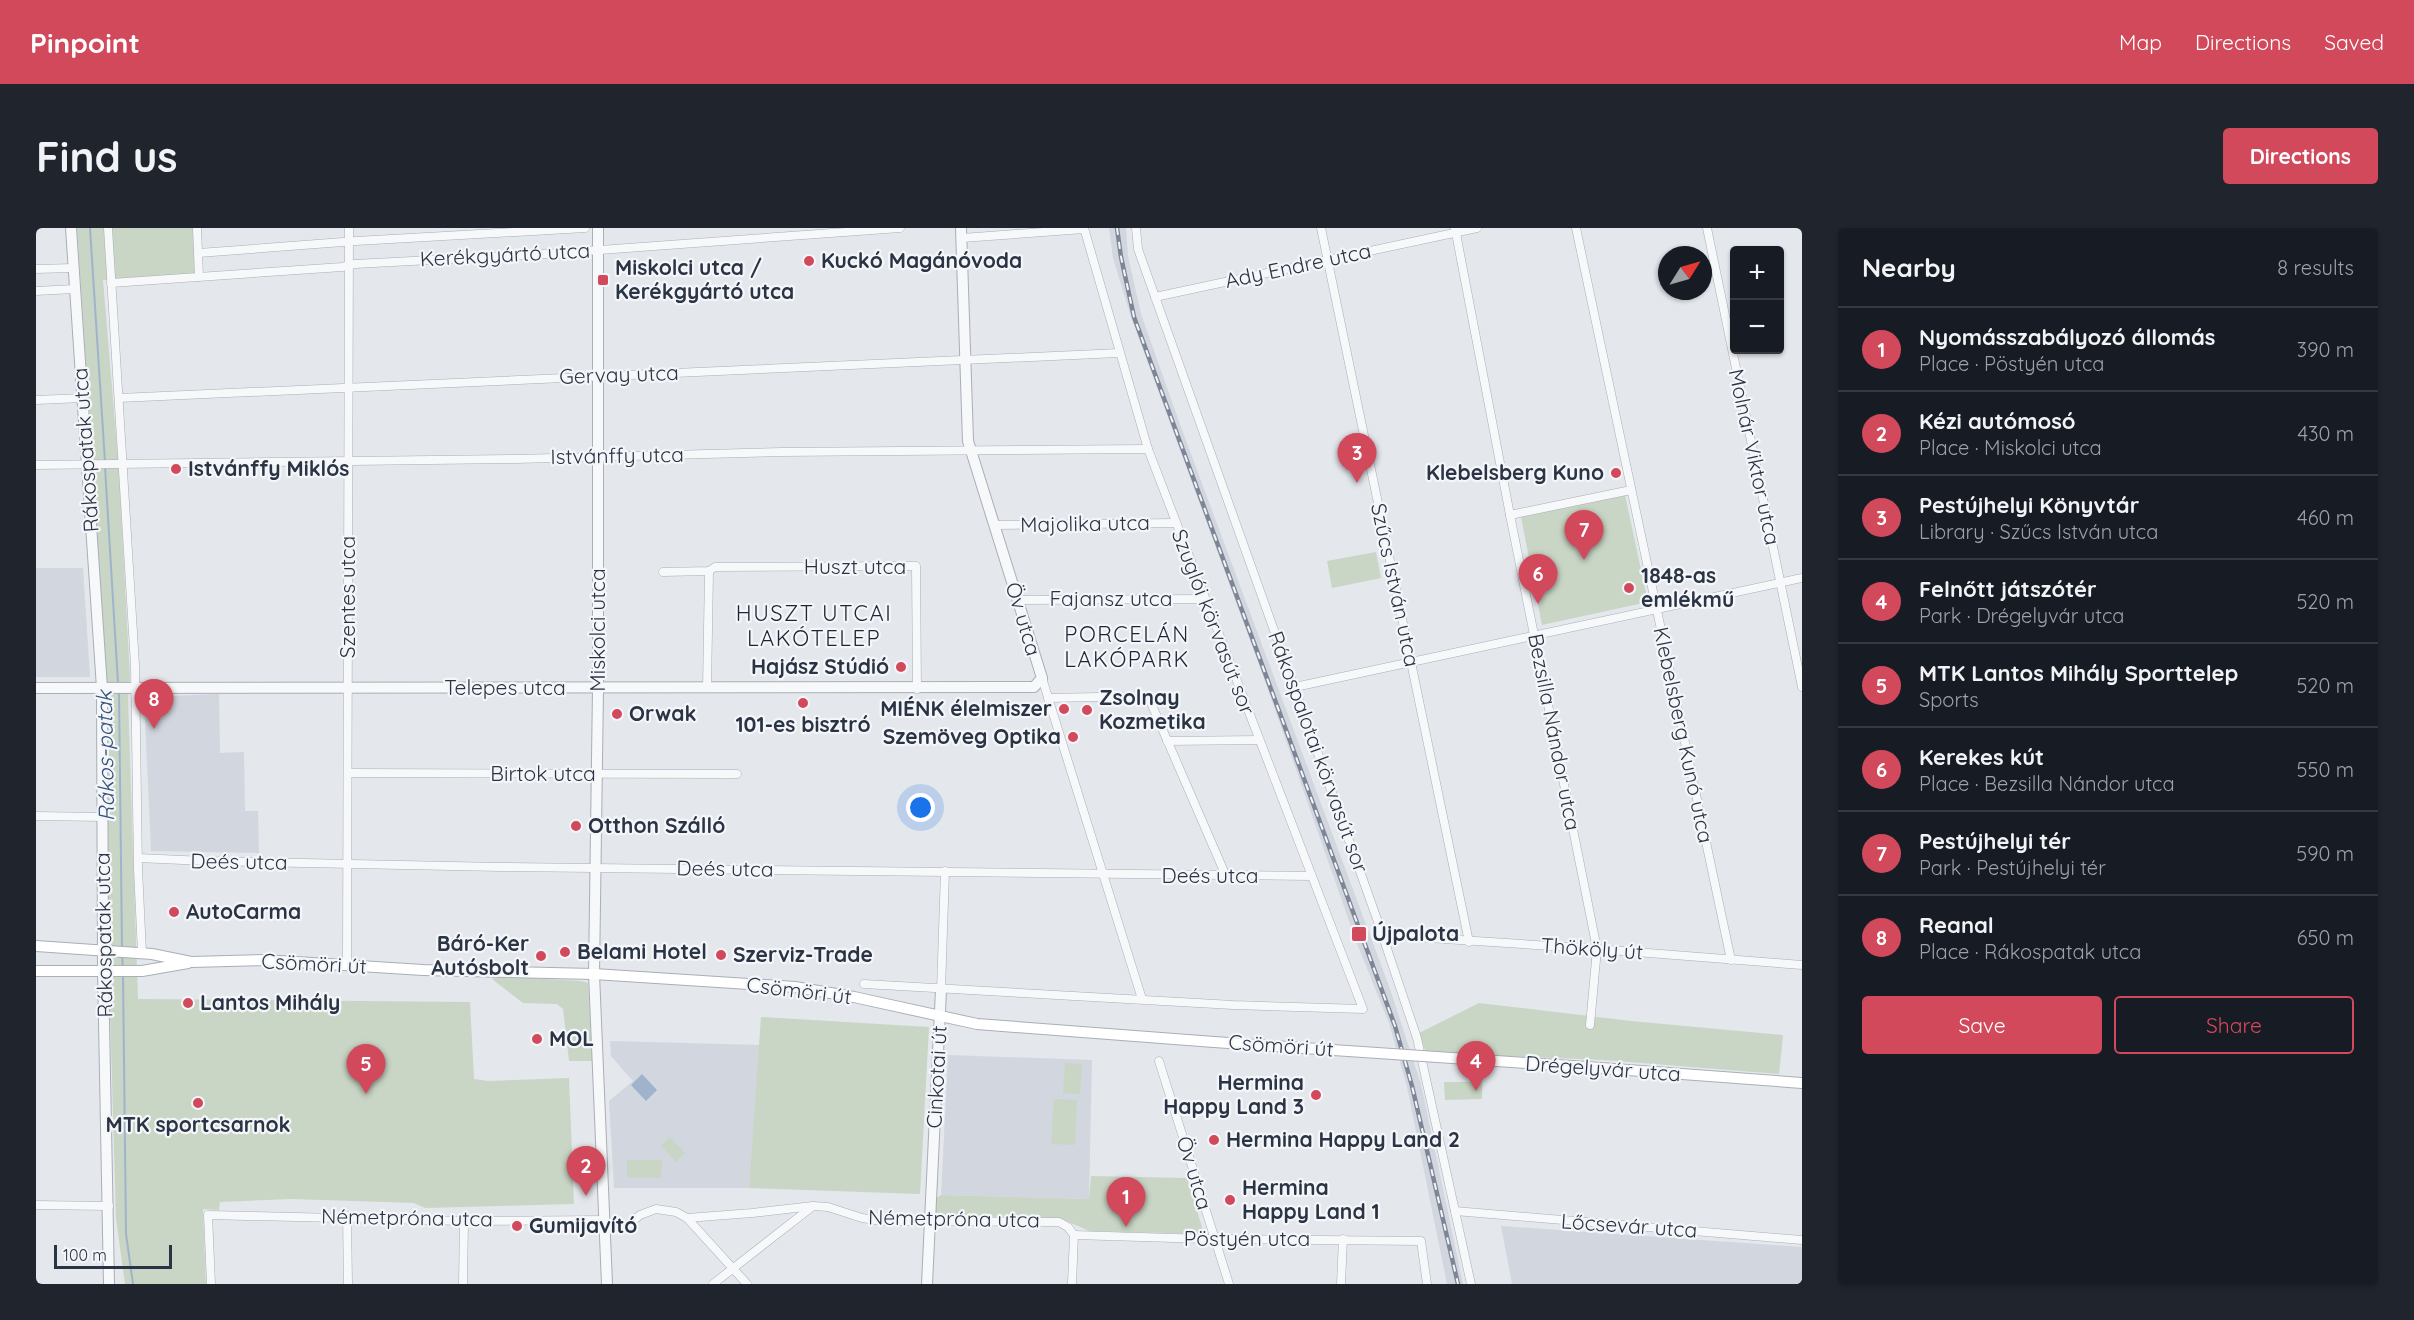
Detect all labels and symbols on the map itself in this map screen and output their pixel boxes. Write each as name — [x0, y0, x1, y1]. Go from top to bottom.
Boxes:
street label: Kerékgyártó utca — [419, 237, 591, 271]
street label: Ady Endre utca — [1222, 237, 1373, 293]
north arrow — [1658, 246, 1712, 300]
place label: Kuckó Magánóvoda — [821, 247, 1022, 273]
place label: Miskolci utca / Kerékgyártó utca — [615, 254, 794, 304]
marker: Kuckó Magánóvoda — [802, 254, 816, 268]
marker: Miskolci utca / Kerékgyártó utca — [596, 273, 610, 287]
street label: Gervay utca — [559, 359, 679, 389]
street label: Molnár Viktor utca — [1724, 366, 1786, 547]
street label: Rákospatak utca — [66, 367, 104, 533]
pin: 3 — [1338, 434, 1376, 483]
street label: Istvánffy utca — [550, 441, 684, 469]
place label: Istvánffy Miklós — [188, 455, 349, 481]
place label: Klebelsberg Kuno — [1426, 459, 1604, 485]
marker: Istvánffy Miklós — [169, 462, 183, 476]
marker: Klebelsberg Kuno — [1609, 466, 1623, 480]
street label: Szűcs István utca — [1366, 501, 1426, 669]
street label: Majolika utca — [1020, 509, 1150, 537]
pin: 7 — [1564, 510, 1604, 560]
street label: Szuglói körvasút sor — [1167, 525, 1261, 718]
street label: Szentes utca — [334, 536, 360, 658]
street label: Huszt utca — [804, 553, 906, 579]
pin: 6 — [1518, 554, 1558, 604]
place label: 1848-as emlékmű — [1641, 562, 1734, 612]
street label: Miskolci utca — [584, 568, 610, 692]
street label: Öv utca — [1000, 579, 1047, 659]
marker: 1848-as emlékmű — [1622, 581, 1636, 595]
street label: Fajansz utca — [1050, 585, 1172, 611]
district label: HUSZT UTCAI LAKÓTELEP — [736, 599, 892, 652]
district label: PORCELÁN LAKÓPARK — [1064, 620, 1190, 673]
street label: Klebelsberg Kunó utca — [1648, 624, 1720, 845]
street label: Rákospalotai körvasút sor — [1263, 627, 1375, 876]
street label: Bezsilla Nándor utca — [1523, 631, 1587, 832]
place label: Hajász Stúdió — [751, 653, 889, 679]
marker: Hajász Stúdió — [894, 660, 908, 674]
street label: Telepes utca — [444, 674, 566, 700]
pin: 8 — [134, 680, 174, 729]
place label: Zsolnay Kozmetika — [1099, 684, 1206, 734]
water label: Rákos-patak — [90, 688, 120, 822]
place label: MIÉNK élelmiszer — [880, 695, 1052, 721]
marker: 101-es bisztró — [796, 696, 810, 710]
place label: Orwak — [629, 700, 697, 726]
marker: MIÉNK élelmiszer — [1057, 702, 1071, 716]
marker: Zsolnay Kozmetika — [1080, 703, 1094, 717]
marker: Orwak — [610, 707, 624, 721]
place label: 101-es bisztró — [735, 711, 871, 737]
place label: Szemöveg Optika — [883, 723, 1061, 749]
marker: Szemöveg Optika — [1066, 730, 1080, 744]
street label: Birtok utca — [490, 760, 596, 786]
your location — [906, 793, 935, 822]
place label: Otthon Szálló — [588, 812, 725, 838]
marker: Otthon Szálló — [569, 819, 583, 833]
street label: Deés utca — [190, 847, 288, 875]
street label: Rákospatak utca — [89, 852, 117, 1018]
street label: Deés utca — [676, 854, 774, 882]
street label: Deés utca — [1161, 862, 1259, 888]
place label: AutoCarma — [186, 898, 301, 924]
marker: AutoCarma — [167, 905, 181, 919]
place label: Újpalota — [1372, 920, 1459, 946]
marker: Újpalota — [1350, 925, 1368, 943]
place label: Báró-Ker Autósbolt — [431, 930, 529, 980]
street label: Thököly út — [1540, 931, 1644, 965]
place label: Belami Hotel — [577, 938, 707, 964]
place label: Szerviz-Trade — [733, 941, 873, 967]
marker: Belami Hotel — [558, 945, 572, 959]
street label: Csömöri út — [261, 947, 367, 979]
marker: Szerviz-Trade — [714, 948, 728, 962]
marker: Báró-Ker Autósbolt — [534, 949, 548, 963]
street label: Csömöri út — [745, 971, 853, 1009]
place label: Lantos Mihály — [200, 989, 340, 1015]
marker: Lantos Mihály — [181, 996, 195, 1010]
place label: MOL — [549, 1025, 594, 1051]
street label: Cinkotai út — [920, 1025, 952, 1129]
street label: Csömöri út — [1228, 1028, 1335, 1062]
marker: MOL — [530, 1032, 544, 1046]
pin: 4 — [1456, 1042, 1496, 1091]
pin: 5 — [346, 1044, 386, 1094]
street label: Drégelyvár utca — [1525, 1050, 1682, 1086]
place label: Hermina Happy Land 3 — [1163, 1069, 1304, 1119]
marker: Hermina Happy Land 3 — [1309, 1088, 1323, 1102]
marker: MTK sportcsarnok — [191, 1096, 205, 1110]
place label: MTK sportcsarnok — [105, 1111, 291, 1137]
place label: Hermina Happy Land 2 — [1226, 1126, 1460, 1152]
street label: Öv utca — [1171, 1133, 1218, 1213]
marker: Hermina Happy Land 2 — [1207, 1133, 1221, 1147]
pin: 2 — [566, 1146, 606, 1196]
place label: Hermina Happy Land 1 — [1242, 1174, 1380, 1224]
pin: 1 — [1106, 1178, 1146, 1227]
marker: Hermina Happy Land 1 — [1223, 1193, 1237, 1207]
street label: Németpróna utca — [321, 1203, 493, 1231]
street label: Németpróna utca — [868, 1204, 1040, 1232]
street label: Lőcsevár utca — [1560, 1207, 1698, 1243]
place label: Gumijavító — [529, 1212, 637, 1238]
marker: Gumijavító — [510, 1219, 524, 1233]
street label: Pöstyén utca — [1184, 1225, 1310, 1251]
scale bar — [54, 1242, 172, 1270]

